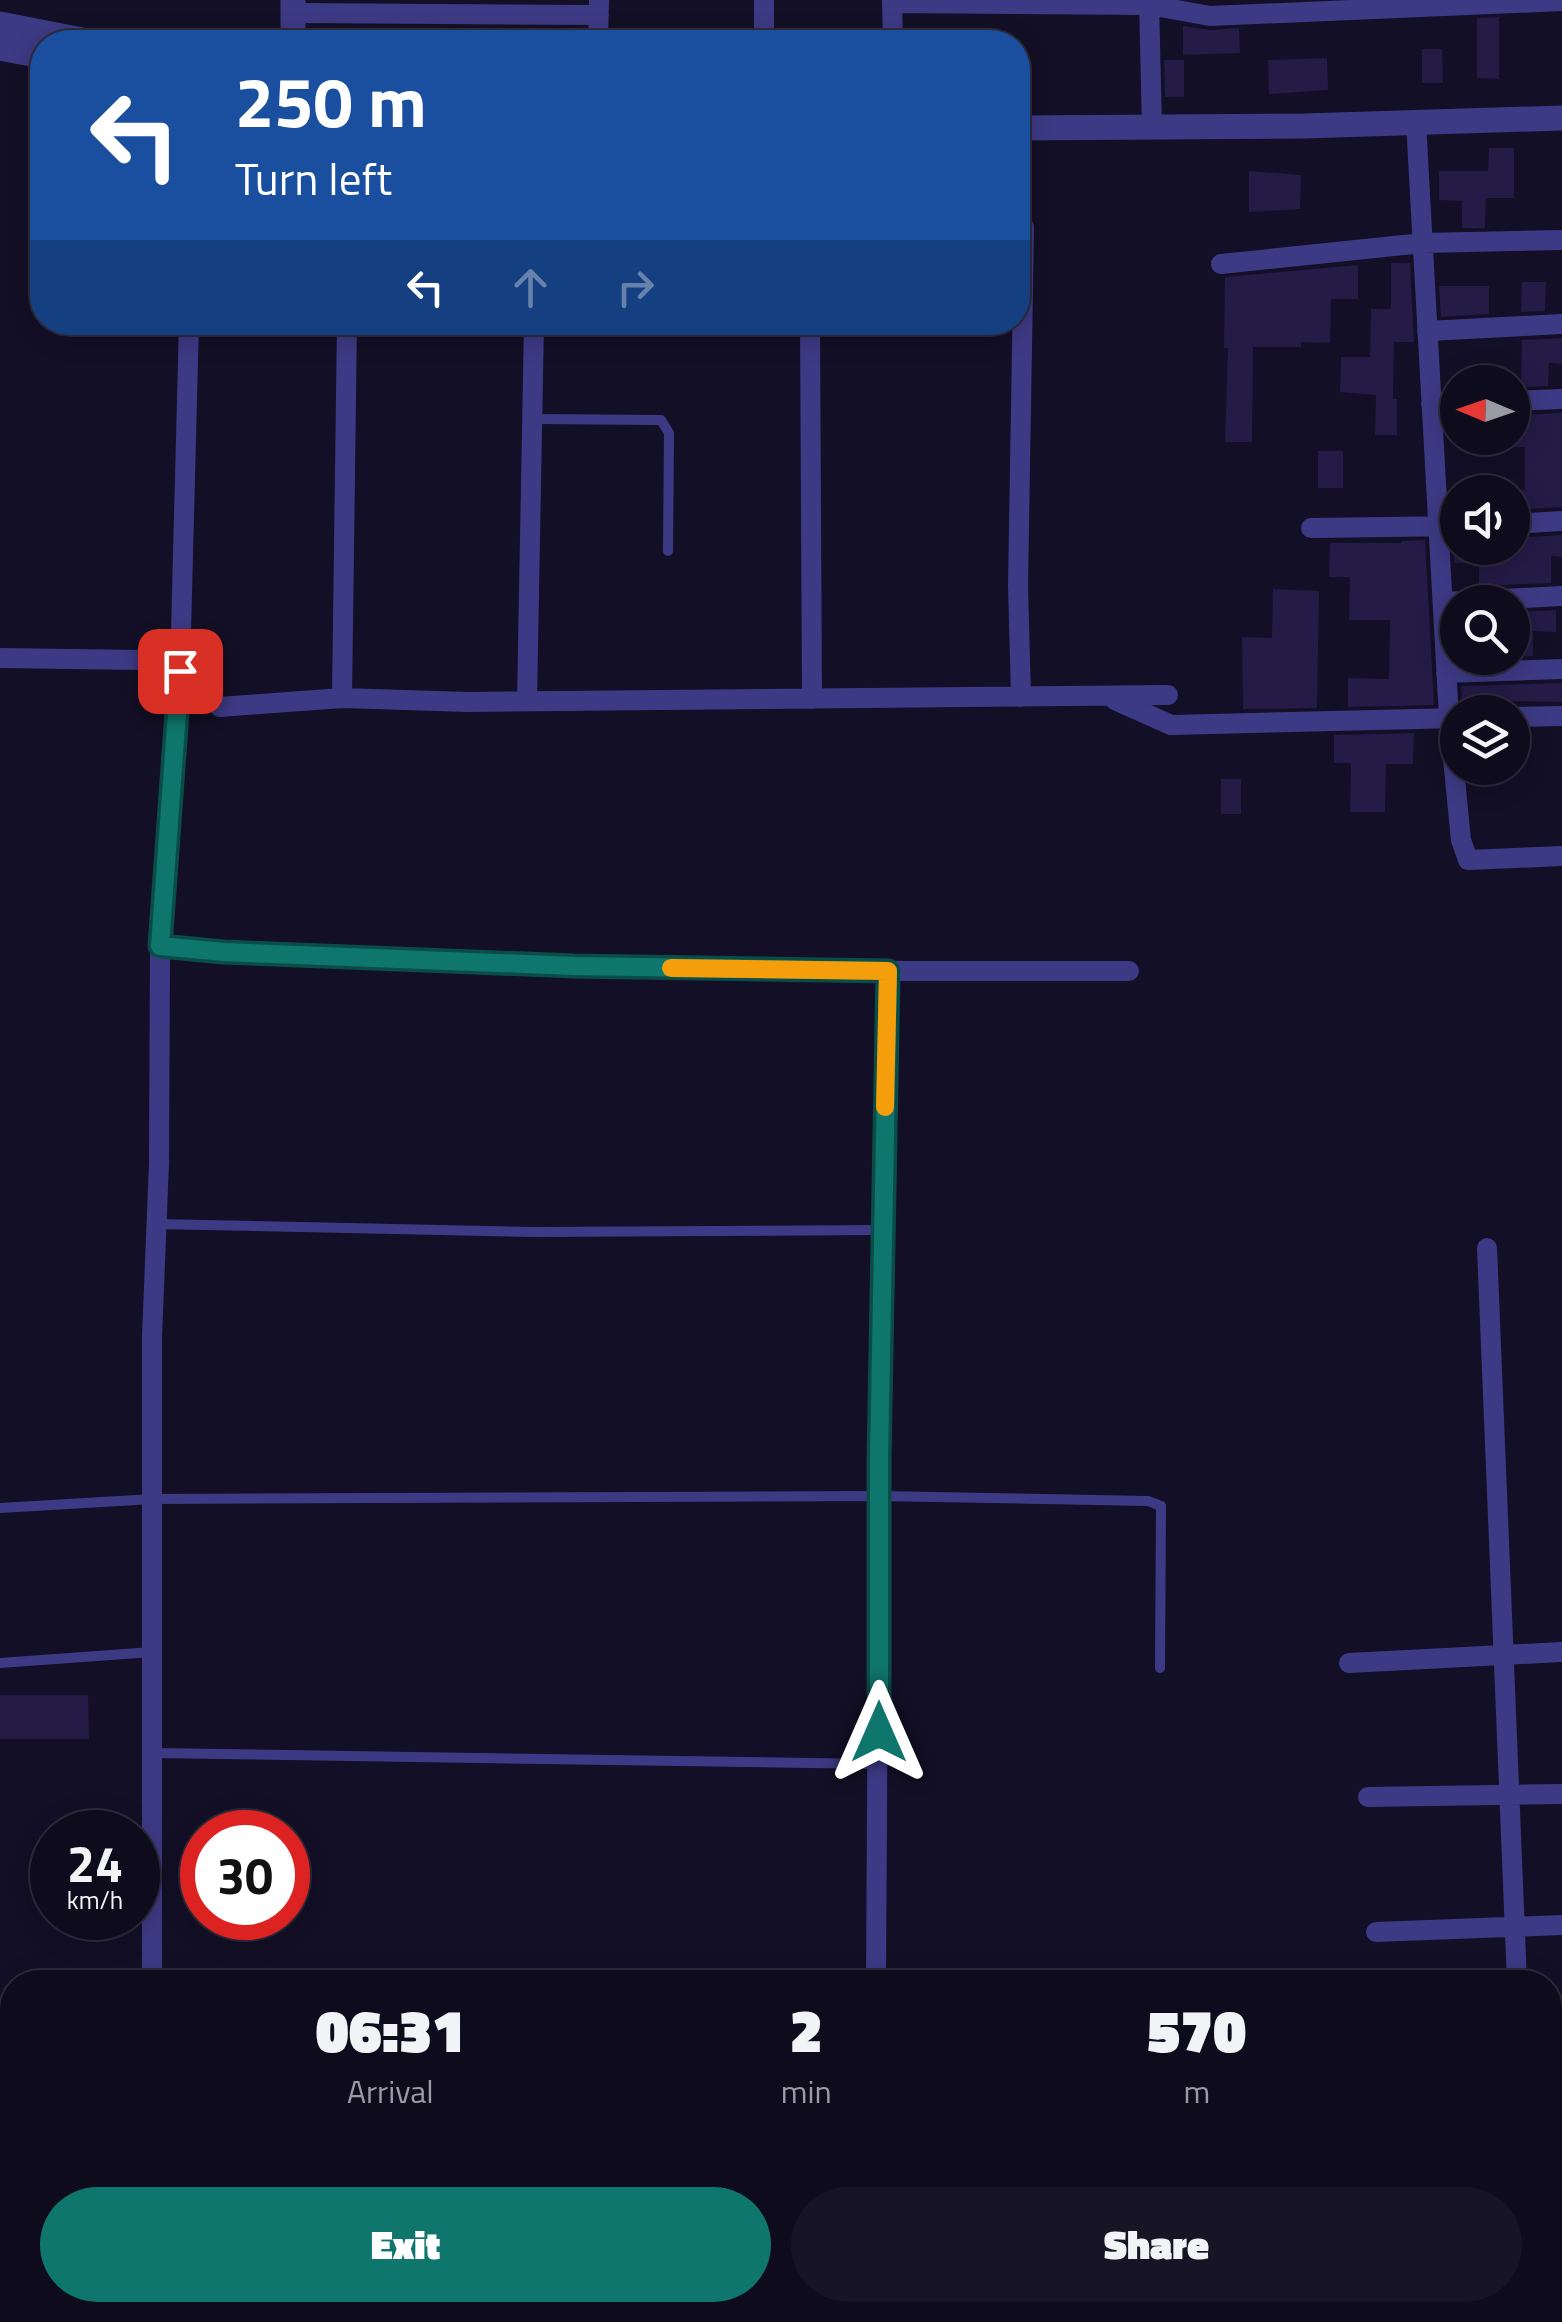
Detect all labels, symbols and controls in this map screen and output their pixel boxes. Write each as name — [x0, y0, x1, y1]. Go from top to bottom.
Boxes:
text: 250 m — [235, 48, 427, 154]
icon: left — [70, 70, 200, 200]
text: Turn left — [235, 144, 392, 212]
icon: left — [398, 260, 453, 315]
icon: ahead — [503, 260, 558, 315]
icon: right — [608, 260, 663, 315]
north arrow — [1440, 365, 1530, 455]
map controls — [1440, 365, 1530, 785]
button: sound — [1440, 475, 1530, 565]
button: search — [1440, 585, 1530, 675]
pin — [138, 629, 223, 714]
icon: arrive — [153, 644, 208, 699]
button: layers — [1440, 695, 1530, 785]
position arrow — [827, 1680, 931, 1784]
speed limit sign: 30 — [180, 1810, 310, 1940]
text: 24 — [67, 1825, 123, 1901]
text: km/h — [67, 1881, 123, 1919]
text: 06:31 — [316, 1984, 465, 2075]
text: 2 — [790, 1984, 823, 2075]
text: 570 — [1147, 1984, 1246, 2075]
text: Arrival — [347, 2067, 434, 2115]
text: min — [781, 2067, 832, 2115]
text: m — [1183, 2067, 1210, 2115]
button: Exit — [40, 2187, 771, 2302]
button: Share — [791, 2187, 1522, 2302]

